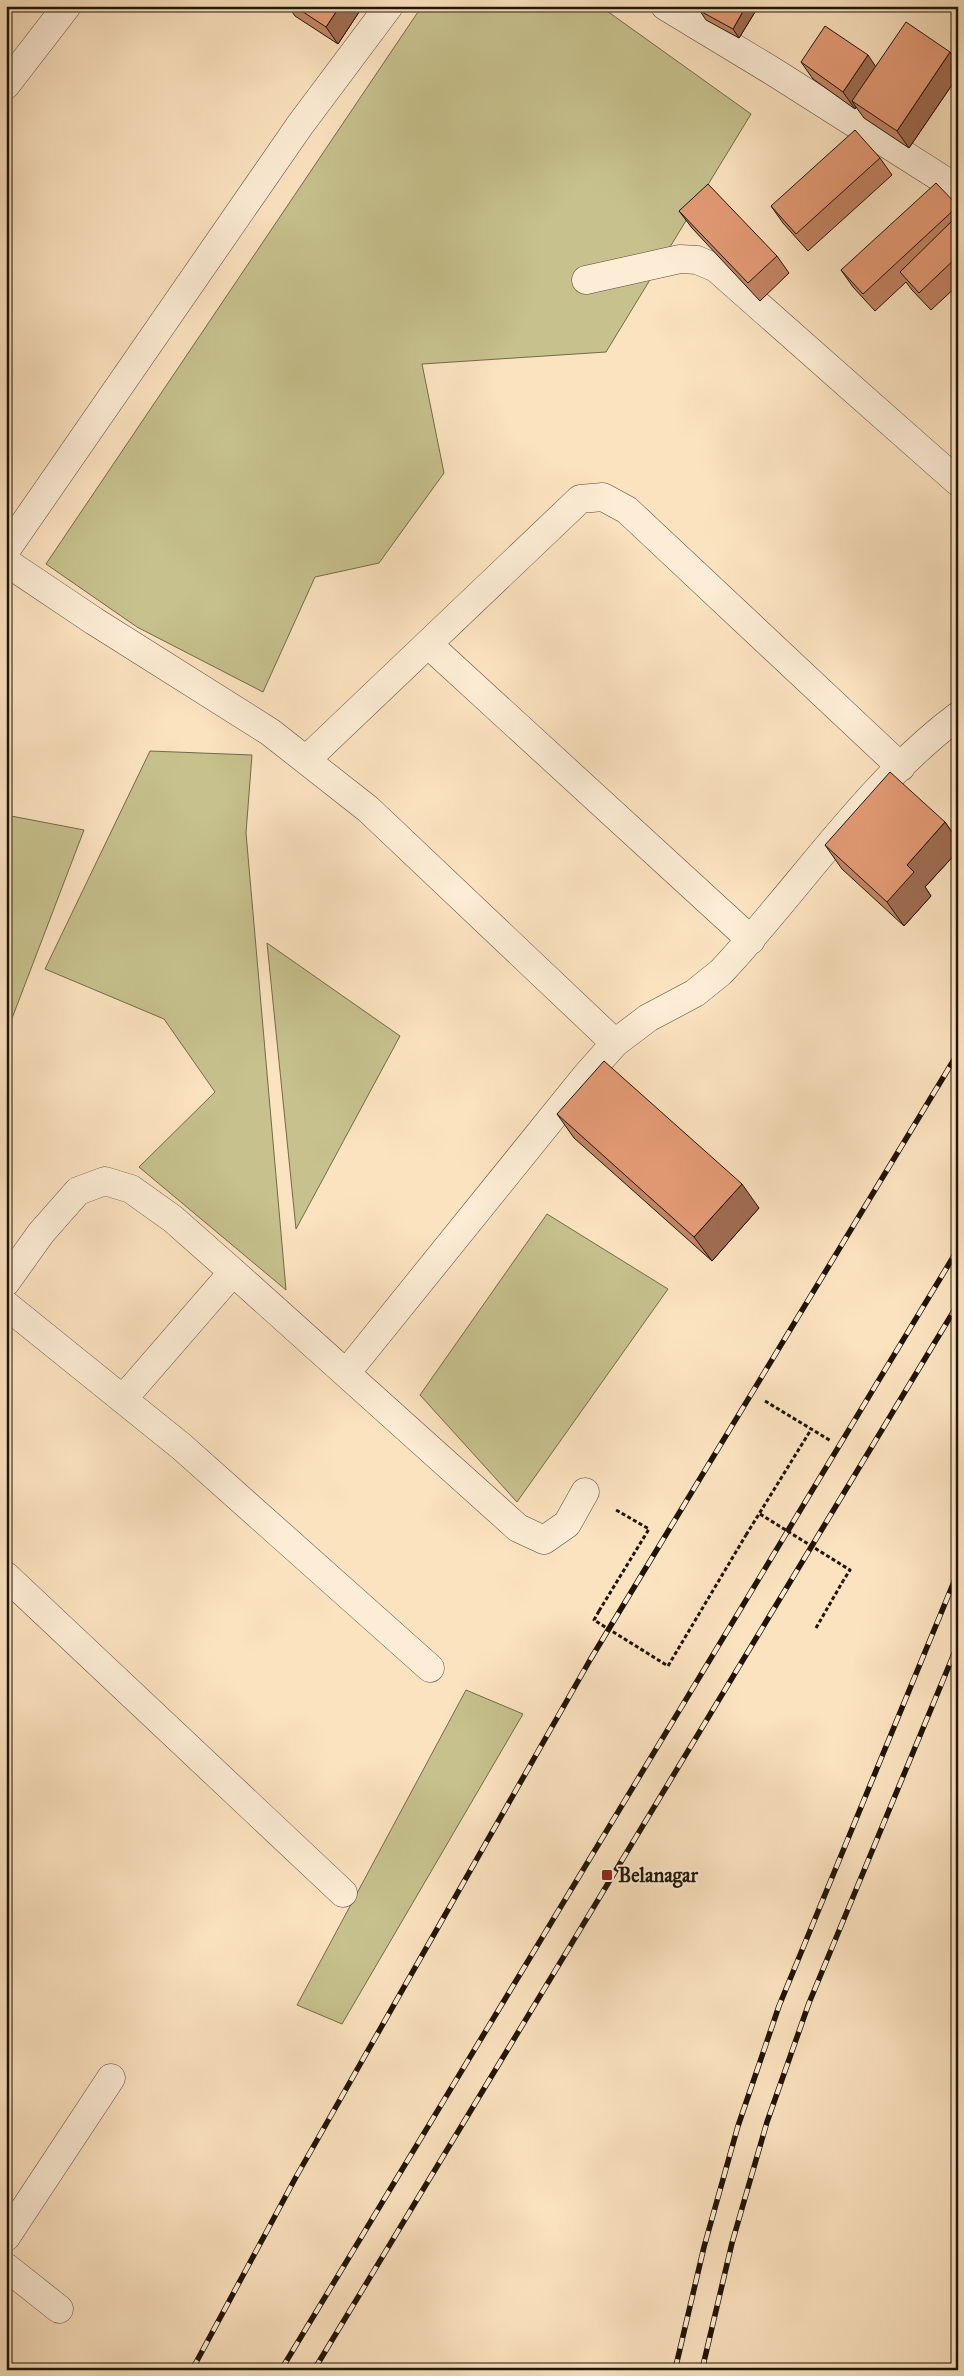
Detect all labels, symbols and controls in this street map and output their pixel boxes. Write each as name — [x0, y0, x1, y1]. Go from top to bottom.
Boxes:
place label: Belanagar — [618, 1863, 698, 1888]
marker: Belanagar — [600, 1868, 614, 1882]

